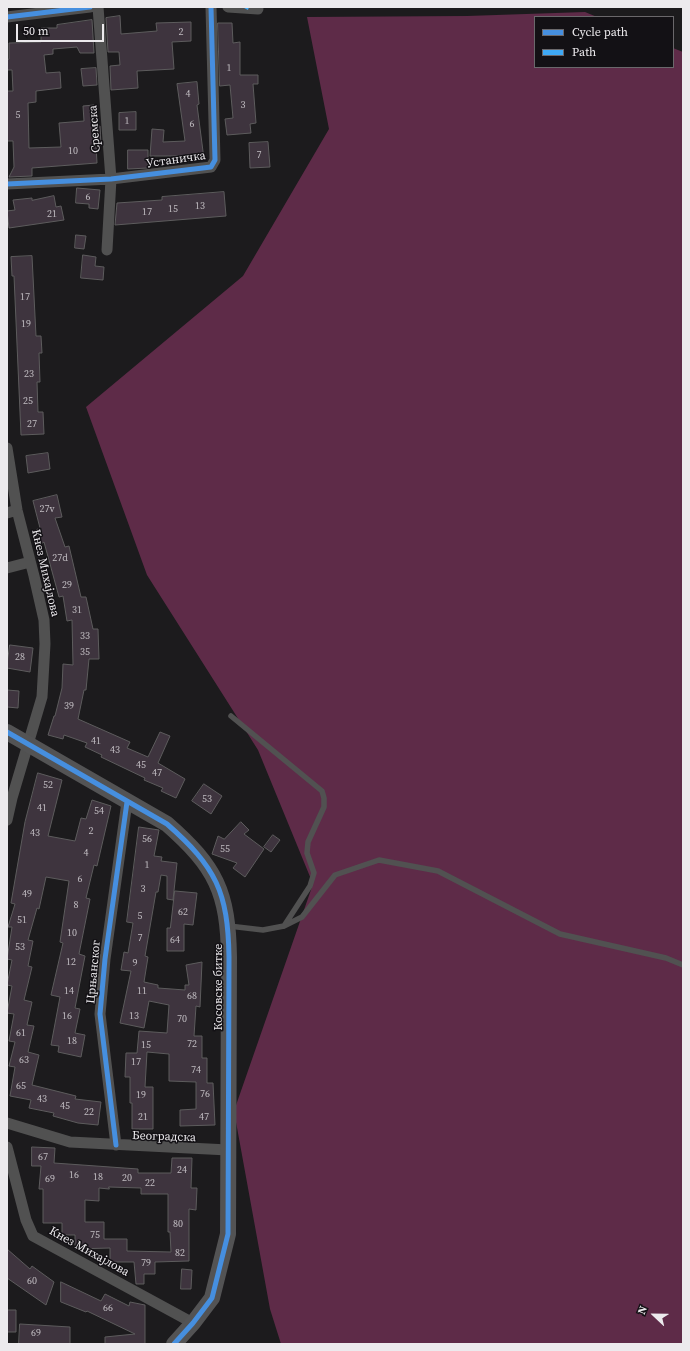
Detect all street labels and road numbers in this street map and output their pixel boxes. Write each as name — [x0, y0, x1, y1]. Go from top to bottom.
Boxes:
street label: Сремска — [86, 105, 104, 153]
street label: Устаничка — [145, 149, 207, 171]
street label: Кнез Михајлова — [28, 528, 62, 618]
street label: Црњанског — [84, 940, 104, 1004]
street label: Косовске битке — [212, 944, 226, 1030]
street label: Београдска — [132, 1129, 196, 1145]
street label: Кнез Михајлова — [47, 1224, 131, 1280]

